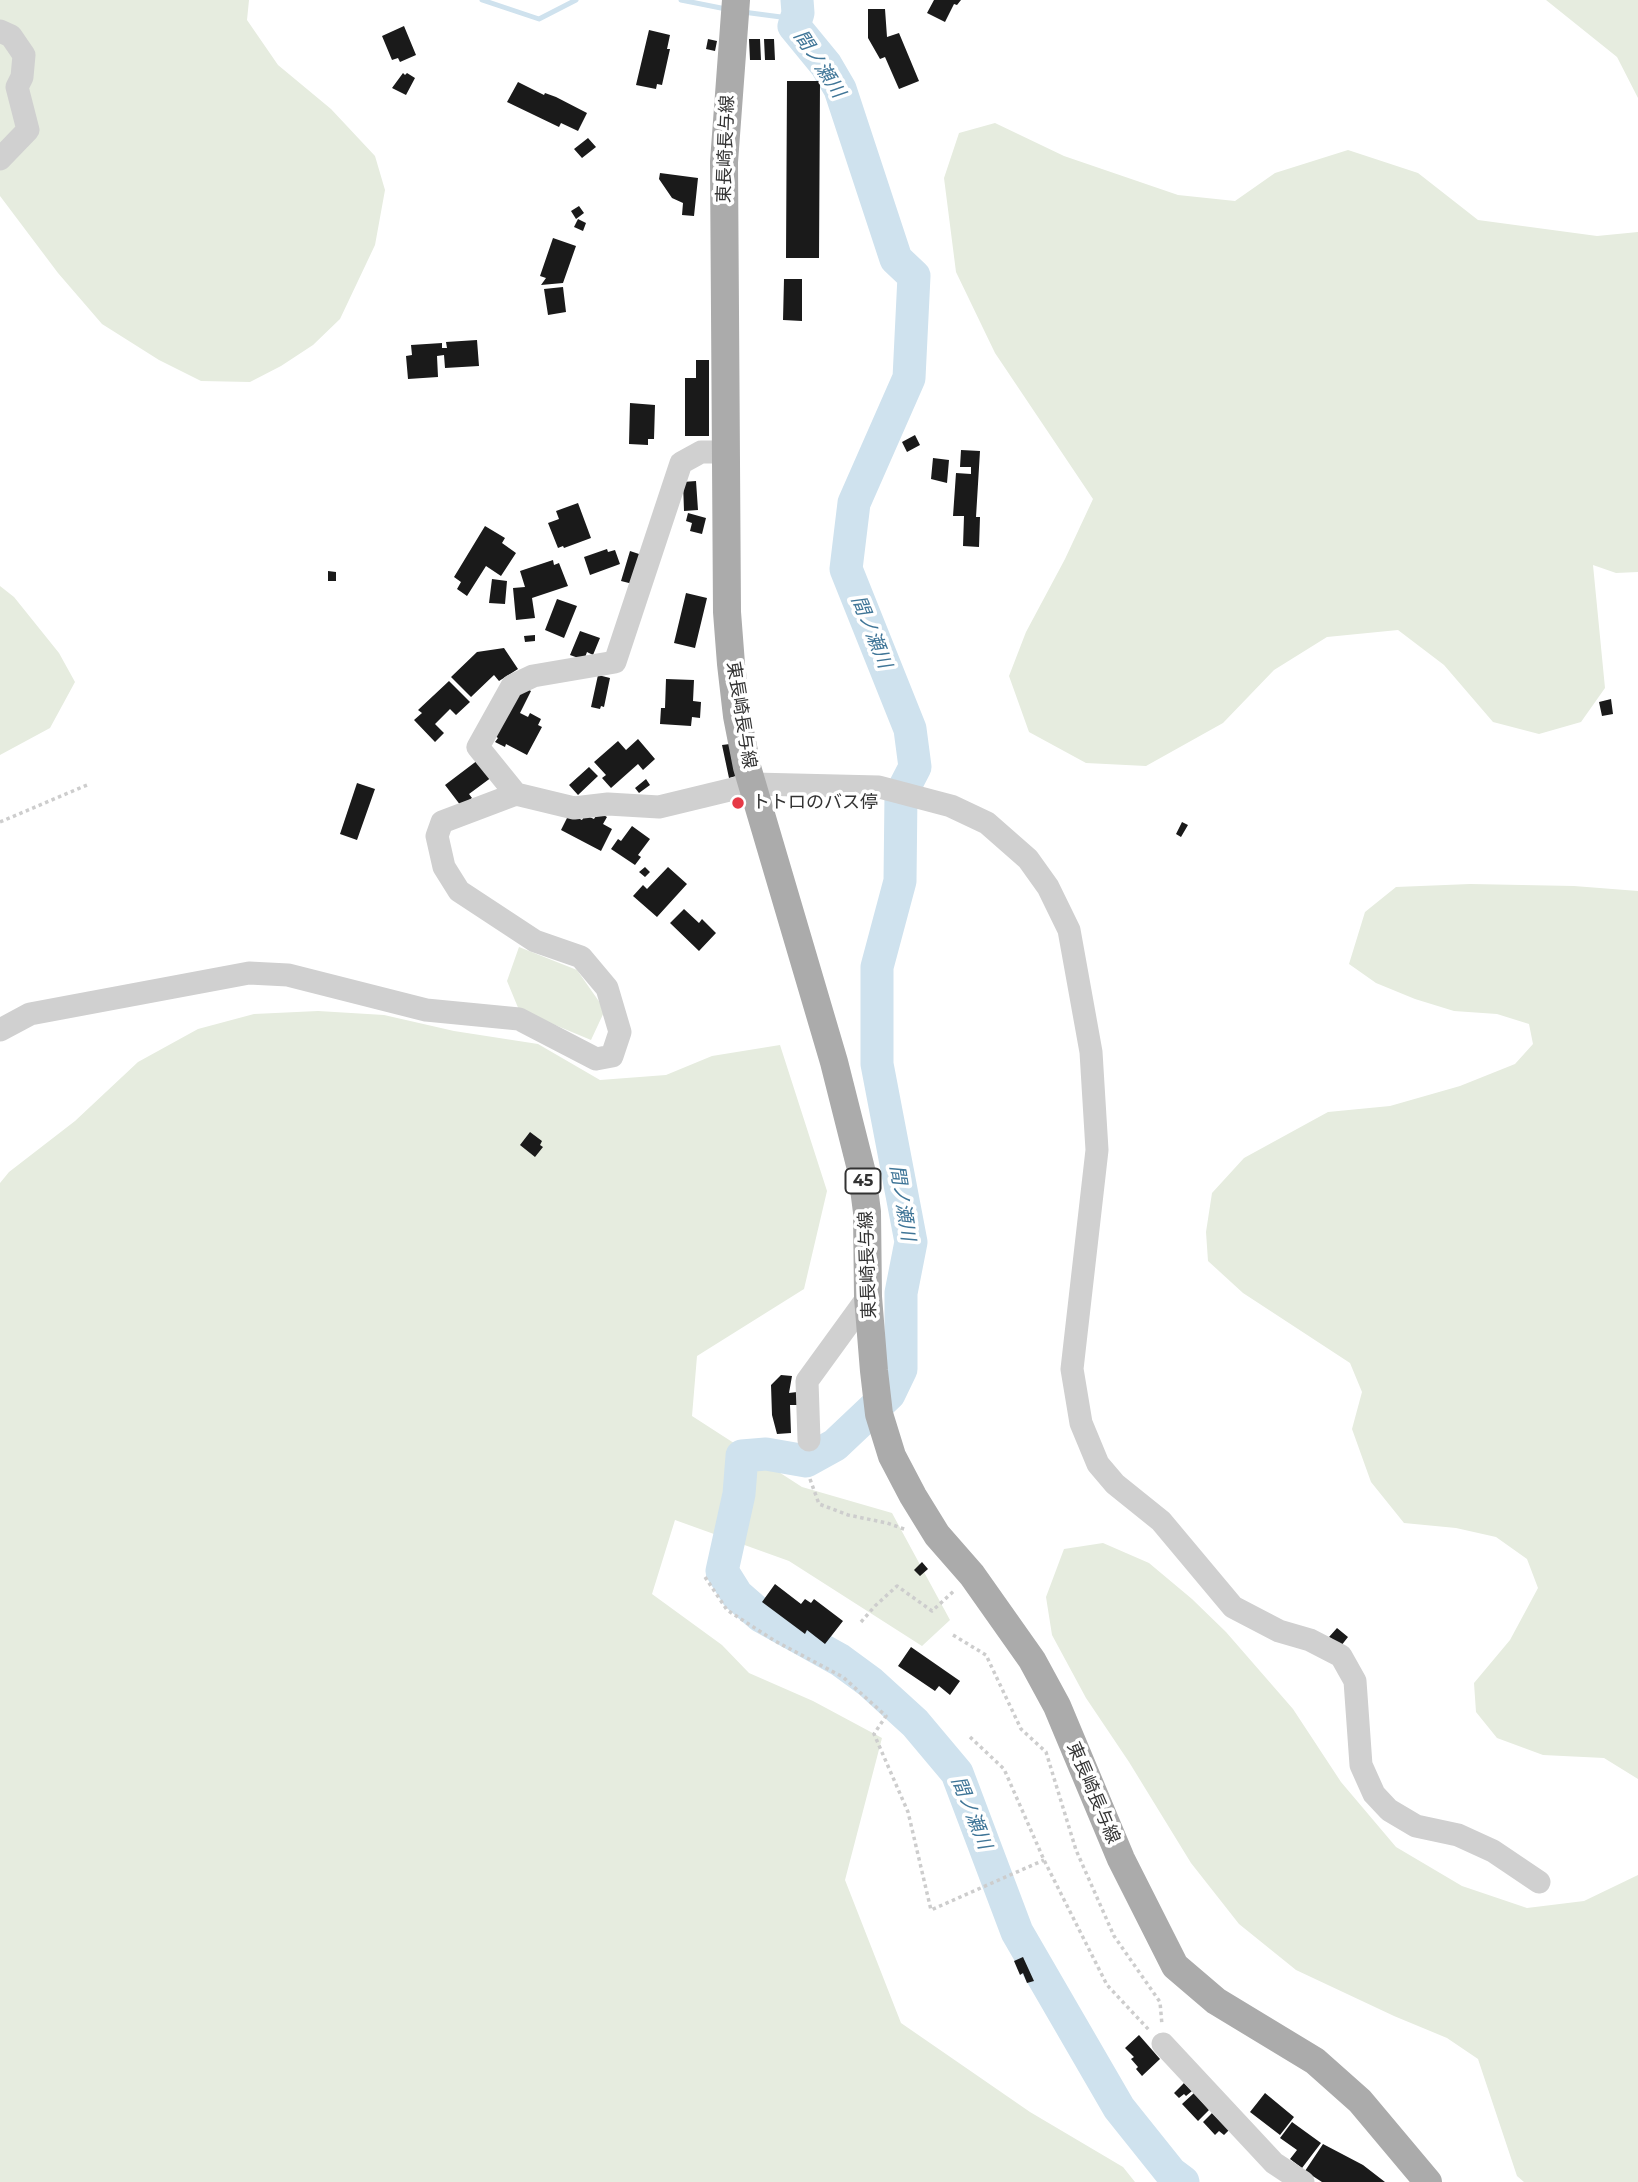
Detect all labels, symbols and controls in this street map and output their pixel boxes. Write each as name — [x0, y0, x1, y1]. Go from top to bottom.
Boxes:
water label: 間ノ瀬川 — [789, 26, 849, 102]
street label: 東長崎長与線 — [713, 95, 739, 203]
water label: 間ノ瀬川 — [846, 592, 896, 672]
street label: 東長崎長与線 — [722, 660, 760, 770]
place label: トトロのバス停 — [752, 792, 878, 814]
marker: トトロのバス停 — [730, 795, 746, 811]
water label: 間ノ瀬川 — [885, 1164, 919, 1242]
road number: 45 — [846, 1168, 880, 1194]
street label: 東長崎長与線 — [855, 1211, 881, 1319]
street label: 東長崎長与線 — [1062, 1739, 1124, 1847]
water label: 間ノ瀬川 — [946, 1773, 996, 1853]

